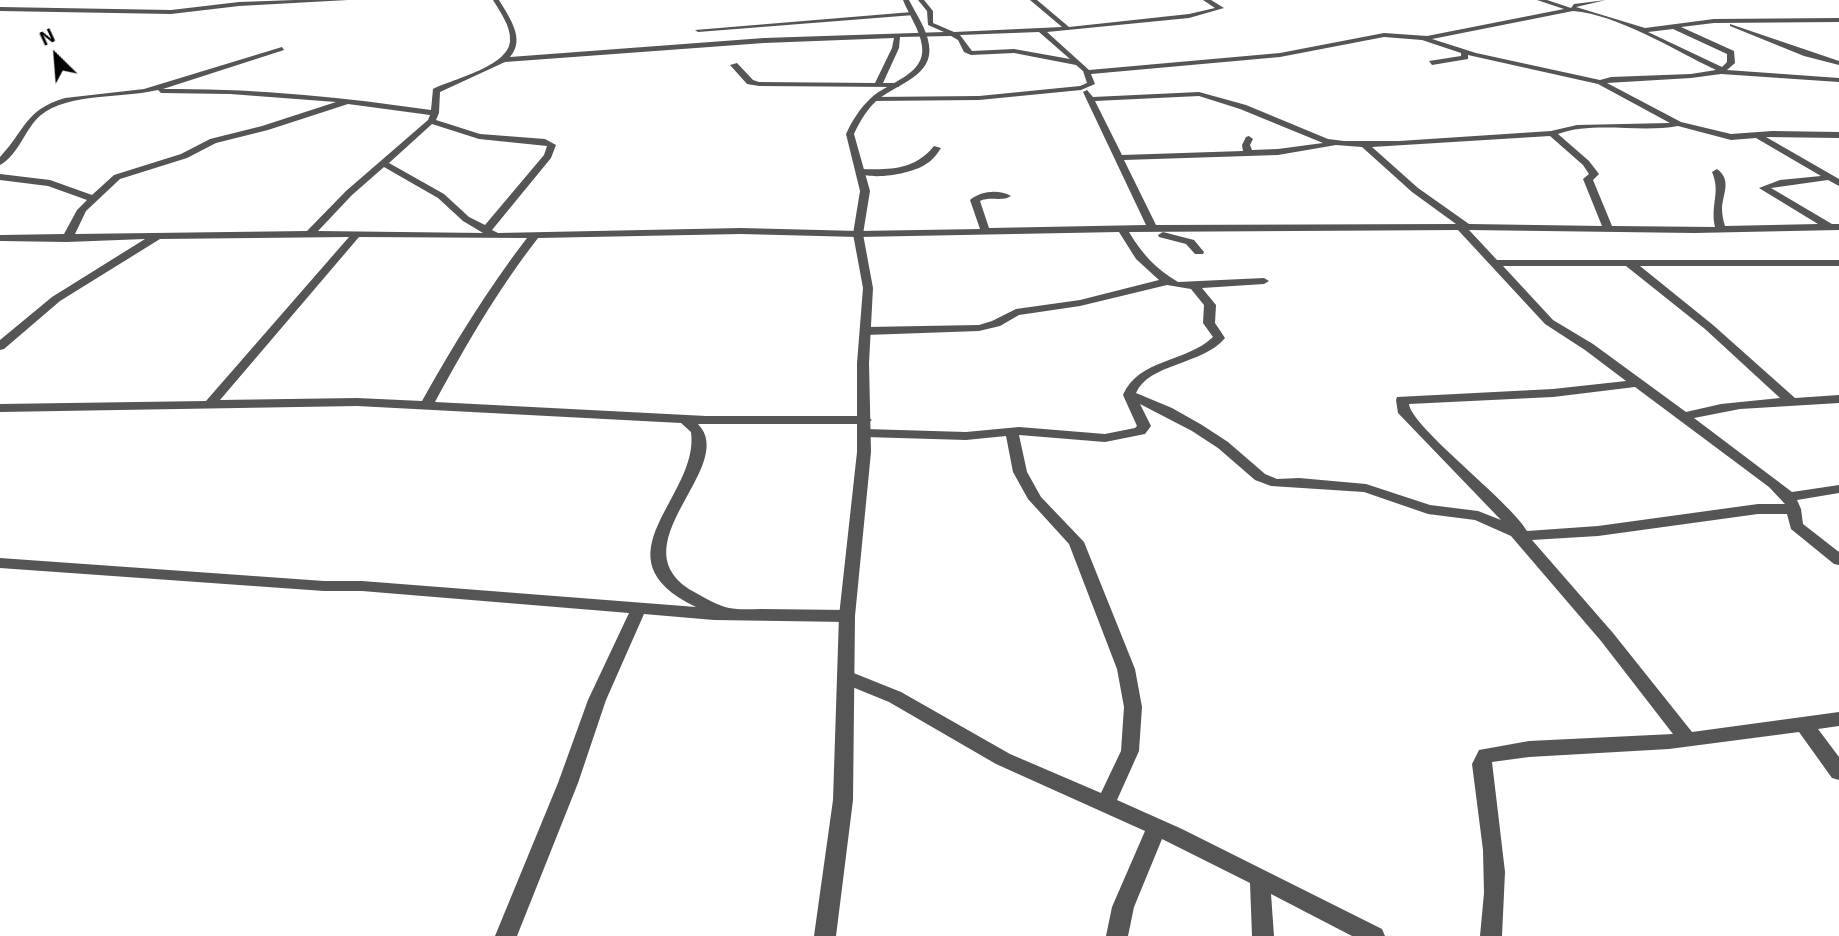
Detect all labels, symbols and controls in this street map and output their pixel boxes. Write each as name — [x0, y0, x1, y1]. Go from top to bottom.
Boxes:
north arrow — [21, 21, 91, 91]
text: N — [36, 23, 58, 50]

